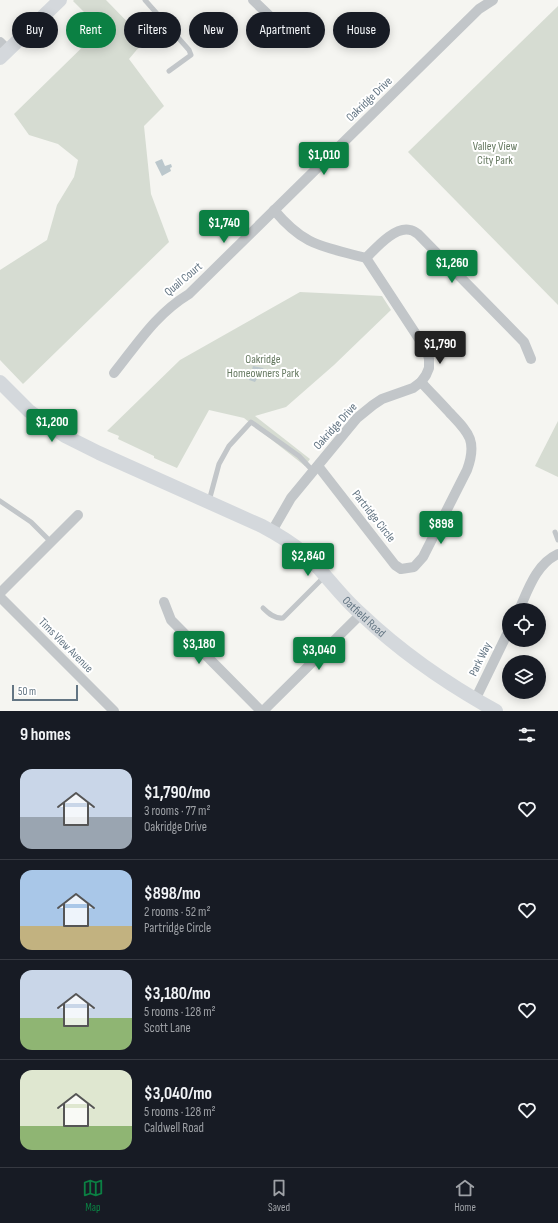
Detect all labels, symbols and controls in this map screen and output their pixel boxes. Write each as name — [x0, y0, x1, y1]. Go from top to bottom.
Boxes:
chip: Buy — [12, 12, 58, 48]
chip: Rent — [66, 12, 116, 48]
chip: Filters — [124, 12, 181, 48]
chip: New — [189, 12, 238, 48]
chip: Apartment — [246, 12, 325, 48]
chip: House — [333, 12, 390, 48]
street label: Oakridge Drive — [343, 74, 396, 125]
park label: Valley View City Park — [473, 139, 518, 168]
pin: $1,010 — [291, 142, 357, 176]
text: $1,010 — [308, 147, 340, 163]
pin: $1,740 — [191, 210, 257, 244]
text: $1,740 — [208, 215, 240, 231]
pin: $1,260 — [419, 250, 485, 284]
text: $1,260 — [435, 255, 469, 271]
street label: Quail Court — [161, 259, 206, 300]
pin: $1,790 — [407, 331, 473, 365]
text: $1,790 — [424, 336, 456, 352]
park label: Oakridge Homeowners Park — [227, 352, 300, 381]
street label: Oakridge Drive — [310, 400, 361, 453]
pin: $1,200 — [19, 409, 85, 443]
text: $1,200 — [35, 414, 69, 430]
street label: Partridge Circle — [349, 487, 399, 546]
pin: $898 — [417, 511, 465, 545]
text: $898 — [428, 516, 454, 532]
pin: $2,840 — [275, 543, 341, 577]
text: $2,840 — [291, 548, 325, 564]
street label: Oatfield Road — [339, 593, 388, 641]
map controls — [502, 603, 546, 699]
button: locate — [502, 603, 546, 647]
street label: Tims View Avenue — [35, 615, 96, 676]
pin: $3,180 — [166, 631, 232, 665]
text: $3,180 — [183, 636, 215, 652]
pin: $3,040 — [286, 637, 352, 671]
street label: Park Way — [466, 639, 495, 679]
text: $3,040 — [302, 642, 336, 658]
button: layers — [502, 655, 546, 699]
scale bar — [12, 683, 78, 702]
text: 50 m — [18, 685, 36, 698]
icon: filters — [516, 724, 538, 746]
text: 9 homes — [20, 725, 71, 745]
text: $1,790/mo — [144, 783, 210, 803]
icon: home — [52, 785, 100, 833]
icon: heart — [516, 798, 538, 820]
text: 3 rooms · 77 m² — [144, 803, 210, 819]
text: Oakridge Drive — [144, 819, 207, 835]
text: $898/mo — [144, 884, 201, 904]
icon: home — [52, 886, 100, 934]
icon: heart — [516, 899, 538, 921]
text: 2 rooms · 52 m² — [144, 904, 211, 920]
text: Partridge Circle — [144, 920, 211, 936]
text: $3,180/mo — [144, 984, 211, 1004]
icon: home — [52, 986, 100, 1034]
icon: heart — [516, 999, 538, 1021]
text: 5 rooms · 128 m² — [144, 1004, 216, 1020]
text: Scott Lane — [144, 1020, 191, 1036]
text: $3,040/mo — [144, 1084, 212, 1104]
icon: home — [52, 1086, 100, 1134]
icon: heart — [516, 1099, 538, 1121]
text: 5 rooms · 128 m² — [144, 1104, 216, 1120]
text: Caldwell Road — [144, 1120, 204, 1136]
tab: Map — [82, 1177, 104, 1214]
tab: Saved — [268, 1177, 290, 1214]
tab: Home — [454, 1177, 476, 1214]

